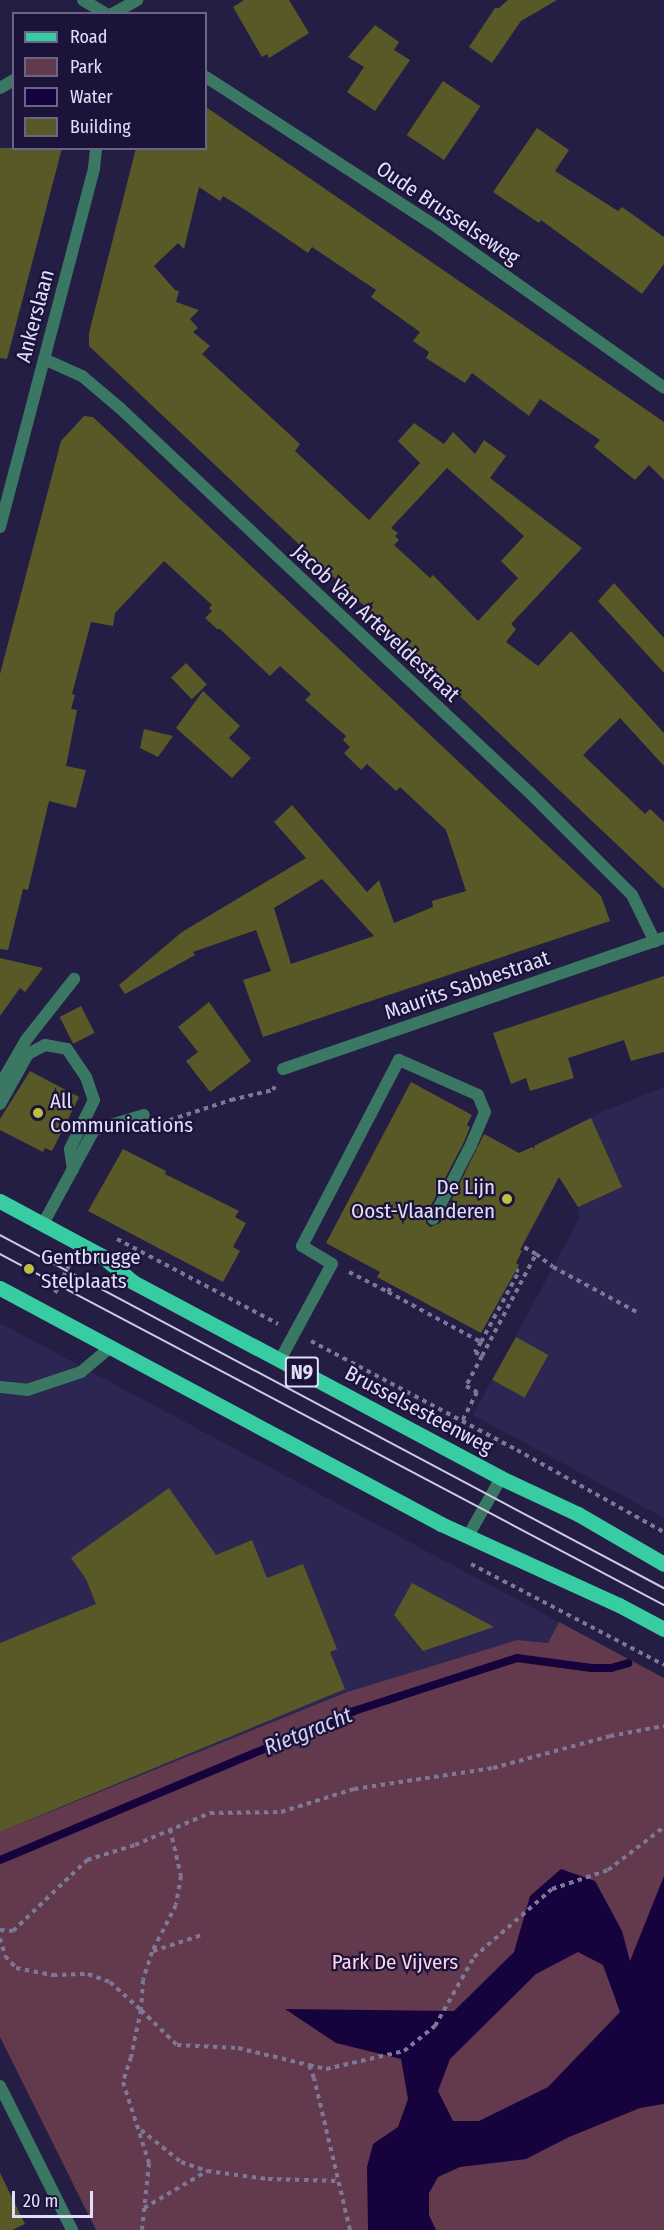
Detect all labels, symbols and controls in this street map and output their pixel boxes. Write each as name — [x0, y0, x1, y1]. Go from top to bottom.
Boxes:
legend — [12, 12, 207, 150]
text: Road — [70, 26, 107, 48]
text: Park — [70, 56, 102, 78]
text: Water — [70, 86, 113, 108]
text: Building — [70, 116, 131, 138]
street label: Oude Brusselseweg — [372, 156, 524, 270]
street label: Ankerslaan — [11, 267, 59, 365]
street label: Jacob Van Arteveldestraat — [287, 539, 465, 707]
street label: Maurits Sabbestraat — [381, 945, 553, 1025]
place label: All Communications — [50, 1088, 193, 1138]
marker: All Communications — [31, 1106, 45, 1120]
place label: De Lijn Oost-Vlaanderen — [351, 1174, 495, 1224]
marker: De Lijn Oost-Vlaanderen — [500, 1192, 514, 1206]
place label: Gentbrugge Stelplaats — [41, 1244, 141, 1294]
marker: Gentbrugge Stelplaats — [22, 1262, 36, 1276]
road number: N9 — [284, 1355, 320, 1389]
street label: Brusselsesteenweg — [341, 1360, 497, 1460]
water label: Rietgracht — [260, 1701, 356, 1761]
park label: Park De Vijvers — [332, 1949, 458, 1975]
scale bar — [15, 2179, 96, 2217]
text: 20 m — [23, 2190, 58, 2212]

